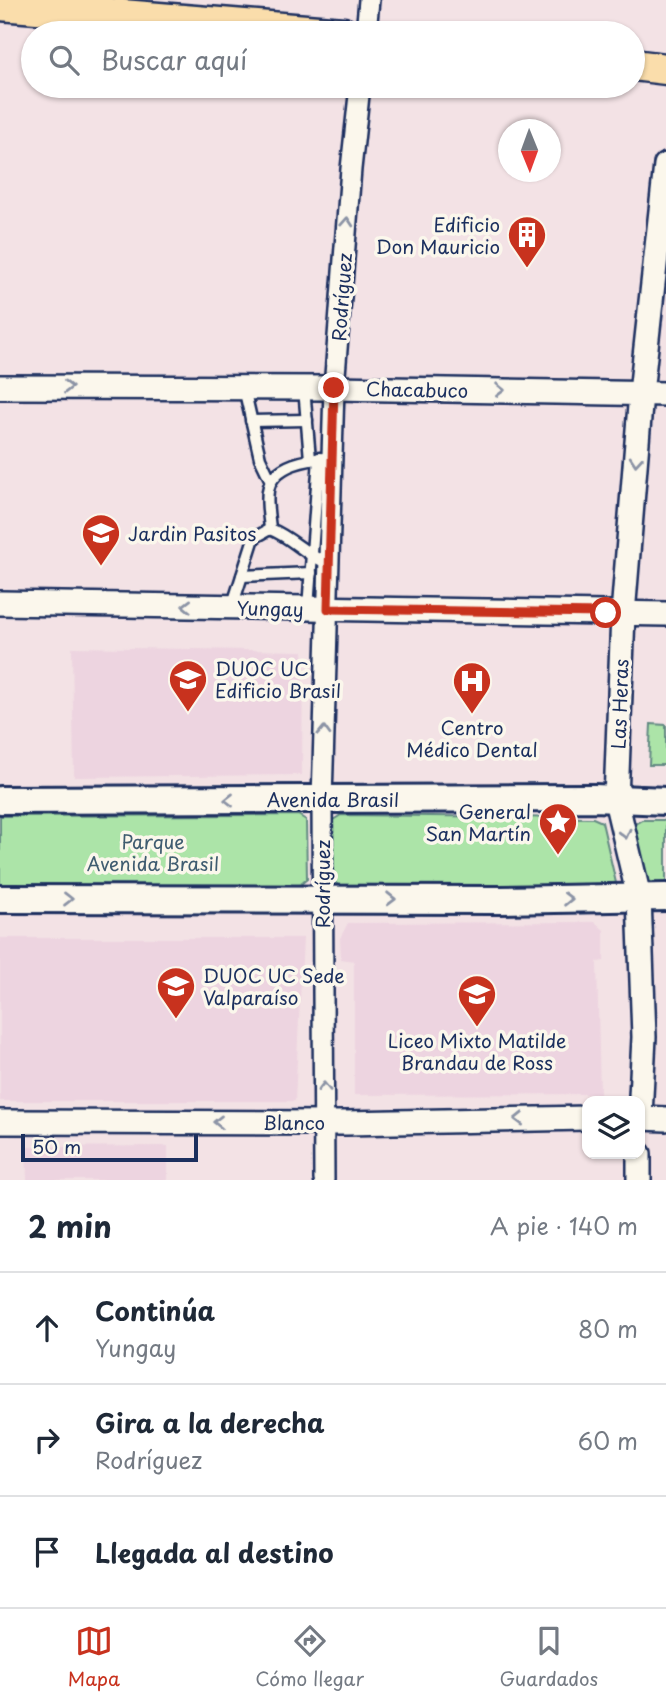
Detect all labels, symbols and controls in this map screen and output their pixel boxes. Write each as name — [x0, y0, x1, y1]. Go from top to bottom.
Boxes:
search box — [21, 21, 645, 98]
text: Buscar aquí — [101, 40, 247, 79]
icon: search — [45, 41, 83, 79]
north arrow — [498, 119, 561, 182]
place label: Edificio Don Mauricio — [376, 210, 500, 260]
building icon: Edificio Don Mauricio — [506, 214, 548, 269]
one-way arrow — [339, 217, 354, 228]
street label: Rodríguez — [324, 252, 358, 342]
route end — [318, 372, 349, 403]
street label: Chacabuco — [366, 374, 468, 404]
one-way arrow — [63, 379, 74, 395]
one-way arrow — [495, 383, 506, 398]
one-way arrow — [629, 456, 644, 467]
school or university icon: Jardin Pasitos — [80, 512, 122, 567]
place label: Jardin Pasitos — [128, 519, 256, 547]
street label: Yungay — [236, 593, 304, 623]
route start — [590, 597, 621, 628]
one-way arrow — [181, 599, 192, 614]
place label: DUOC UC Edificio Brasil — [215, 654, 341, 704]
school or university icon: DUOC UC Edificio Brasil — [167, 658, 209, 713]
street label: Las Heras — [603, 658, 635, 750]
hospital icon: Centro Médico Dental — [451, 660, 493, 715]
place label: Centro Médico Dental — [406, 713, 538, 763]
one-way arrow — [317, 726, 332, 737]
street label: Avenida Brasil — [267, 785, 399, 813]
one-way arrow — [223, 792, 234, 808]
place label: General San Martín — [425, 797, 531, 847]
place icon: General San Martín — [537, 801, 579, 856]
park label: Parque Avenida Brasil — [87, 827, 219, 877]
one-way arrow — [617, 828, 631, 840]
street label: Rodríguez — [308, 840, 336, 928]
one-way arrow — [63, 891, 74, 907]
one-way arrow — [386, 891, 396, 907]
one-way arrow — [563, 891, 574, 906]
place label: DUOC UC Sede Valparaíso — [203, 961, 345, 1011]
school or university icon: DUOC UC Sede Valparaíso — [155, 965, 197, 1020]
school or university icon: Liceo Mixto Matilde Brandau de Ross — [456, 973, 498, 1028]
place label: Liceo Mixto Matilde Brandau de Ross — [388, 1026, 566, 1076]
one-way arrow — [317, 1082, 332, 1093]
map controls — [582, 1096, 645, 1159]
button: layers — [582, 1096, 645, 1159]
street label: Blanco — [263, 1108, 325, 1136]
one-way arrow — [513, 1111, 524, 1127]
one-way arrow — [212, 1114, 223, 1130]
scale bar — [21, 1131, 198, 1163]
text: 50 m — [32, 1132, 81, 1160]
text: 2 min — [28, 1203, 112, 1248]
text: A pie · 140 m — [490, 1208, 638, 1243]
text: Continúa — [95, 1291, 215, 1330]
icon: ahead — [28, 1309, 66, 1347]
text: 80 m — [578, 1311, 638, 1346]
text: Yungay — [95, 1330, 176, 1365]
text: Gira a la derecha — [95, 1403, 325, 1442]
icon: right — [28, 1421, 66, 1459]
text: 60 m — [578, 1423, 638, 1458]
text: Rodríguez — [95, 1442, 202, 1477]
icon: arrive — [28, 1533, 66, 1571]
text: Llegada al destino — [95, 1533, 334, 1572]
tab: Mapa — [68, 1622, 120, 1692]
tab: Cómo llegar — [255, 1622, 364, 1692]
tab: Guardados — [499, 1622, 598, 1692]

